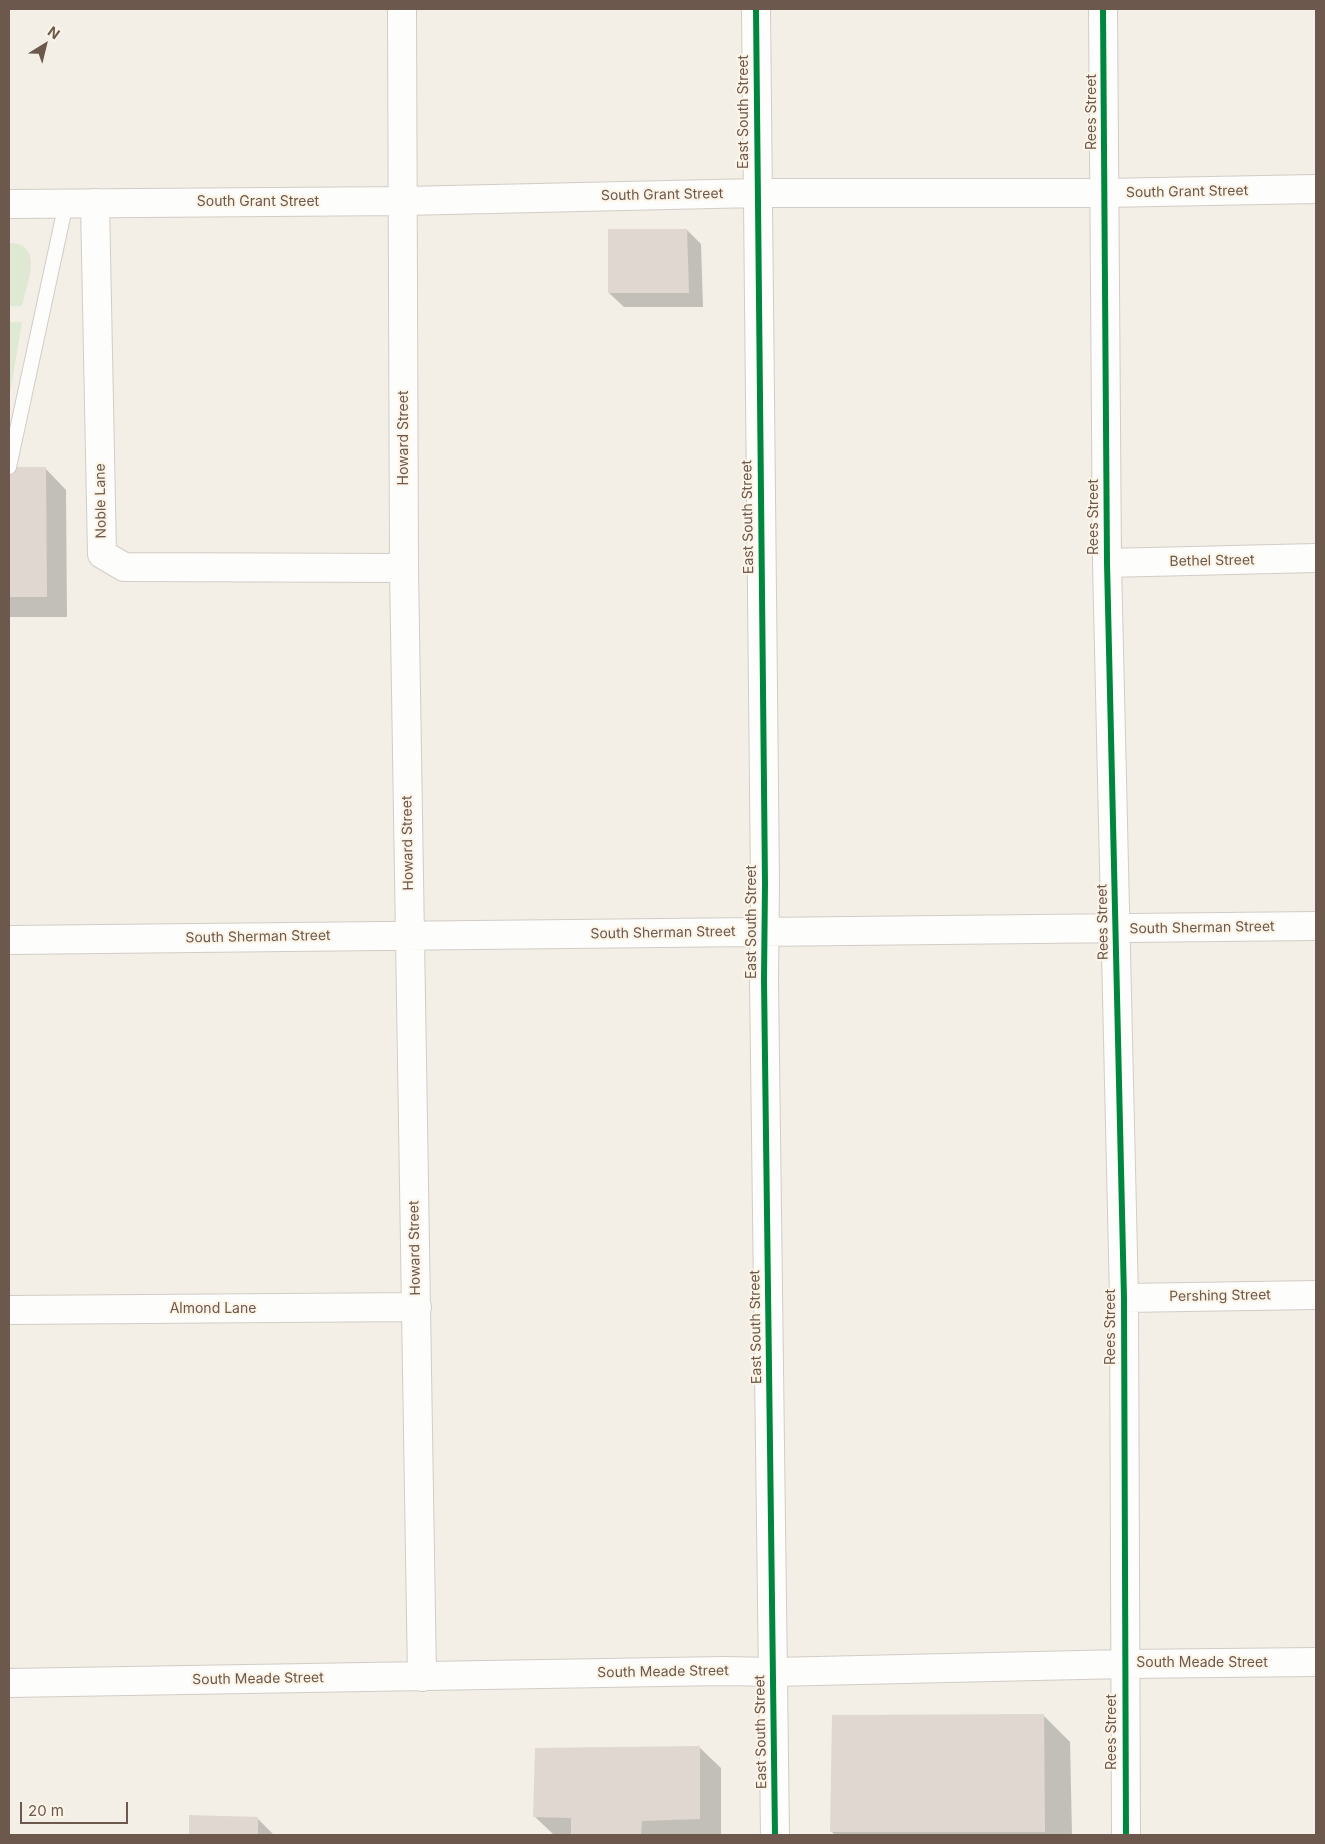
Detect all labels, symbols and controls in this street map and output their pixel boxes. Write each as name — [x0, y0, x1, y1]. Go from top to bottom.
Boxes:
north arrow — [20, 20, 70, 70]
text: N — [45, 22, 63, 42]
street label: East South Street — [736, 55, 752, 169]
street label: Rees Street — [1084, 74, 1100, 150]
street label: South Grant Street — [1126, 183, 1248, 201]
street label: South Grant Street — [601, 186, 723, 204]
street label: South Grant Street — [197, 194, 319, 210]
street label: Howard Street — [396, 391, 412, 485]
street label: East South Street — [739, 460, 757, 574]
street label: Noble Lane — [92, 463, 110, 539]
street label: Rees Street — [1086, 479, 1102, 555]
street label: Bethel Street — [1169, 552, 1255, 570]
street label: Howard Street — [399, 795, 417, 891]
street label: East South Street — [744, 865, 760, 979]
street label: Rees Street — [1094, 884, 1112, 960]
street label: South Sherman Street — [1129, 918, 1275, 938]
street label: South Sherman Street — [590, 923, 736, 943]
street label: South Sherman Street — [185, 927, 331, 947]
street label: Howard Street — [406, 1200, 424, 1296]
street label: East South Street — [747, 1270, 765, 1384]
street label: Pershing Street — [1169, 1287, 1271, 1305]
street label: Rees Street — [1103, 1289, 1119, 1365]
street label: Almond Lane — [170, 1301, 256, 1317]
street label: South Meade Street — [1136, 1655, 1268, 1671]
street label: South Meade Street — [597, 1662, 729, 1682]
street label: South Meade Street — [192, 1669, 324, 1689]
street label: East South Street — [752, 1675, 770, 1789]
street label: Rees Street — [1104, 1694, 1120, 1770]
scale bar — [22, 1792, 130, 1824]
text: 20 m — [28, 1801, 64, 1820]

